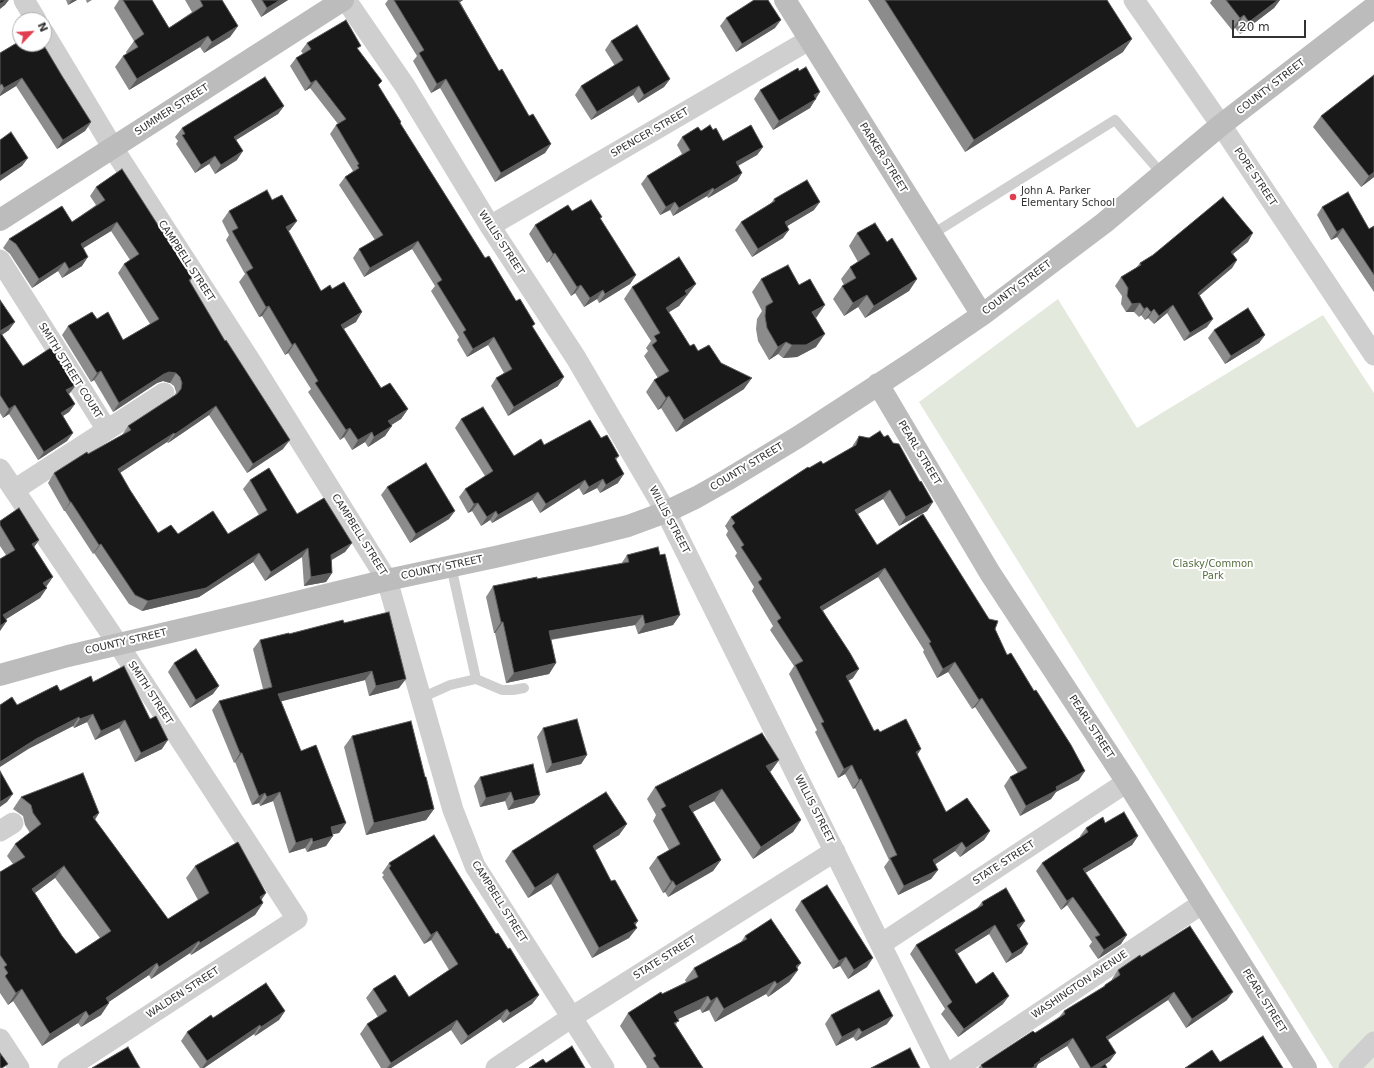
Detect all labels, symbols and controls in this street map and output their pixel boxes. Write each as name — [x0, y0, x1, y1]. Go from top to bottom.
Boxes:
north arrow — [12, 12, 52, 52]
scale bar — [1234, 12, 1308, 38]
text: N — [35, 20, 50, 34]
text: 20 m — [1239, 20, 1270, 34]
street label: COUNTY STREET — [1235, 57, 1307, 117]
street label: SUMMER STREET — [133, 82, 211, 138]
street label: SPENCER STREET — [609, 106, 691, 160]
street label: PARKER STREET — [857, 121, 909, 195]
street label: POPE STREET — [1231, 146, 1279, 208]
place label: John A. Parker Elementary School — [1021, 185, 1115, 208]
marker: John A. Parker Elementary School — [1008, 192, 1018, 202]
street label: WILLIS STREET — [476, 208, 526, 278]
street label: CAMPBELL STREET — [155, 218, 217, 304]
street label: COUNTY STREET — [980, 258, 1054, 318]
street label: SMITH STREET COURT — [36, 321, 104, 421]
street label: PEARL STREET — [895, 419, 943, 487]
street label: COUNTY STREET — [708, 440, 786, 494]
street label: WILLIS STREET — [646, 484, 692, 556]
street label: CAMPBELL STREET — [329, 492, 389, 578]
street label: COUNTY STREET — [400, 553, 484, 583]
park label: Clasky/Common Park — [1173, 558, 1253, 582]
street label: COUNTY STREET — [84, 627, 168, 657]
street label: SMITH STREET — [125, 659, 175, 727]
street label: PEARL STREET — [1066, 693, 1116, 761]
street label: WILLIS STREET — [792, 773, 836, 845]
street label: STATE STREET — [971, 838, 1037, 888]
street label: CAMPBELL STREET — [469, 859, 529, 945]
street label: STATE STREET — [632, 934, 698, 982]
street label: WASHINGTON AVENUE — [1030, 948, 1130, 1022]
street label: WALDEN STREET — [144, 965, 222, 1021]
street label: PEARL STREET — [1240, 967, 1288, 1035]

